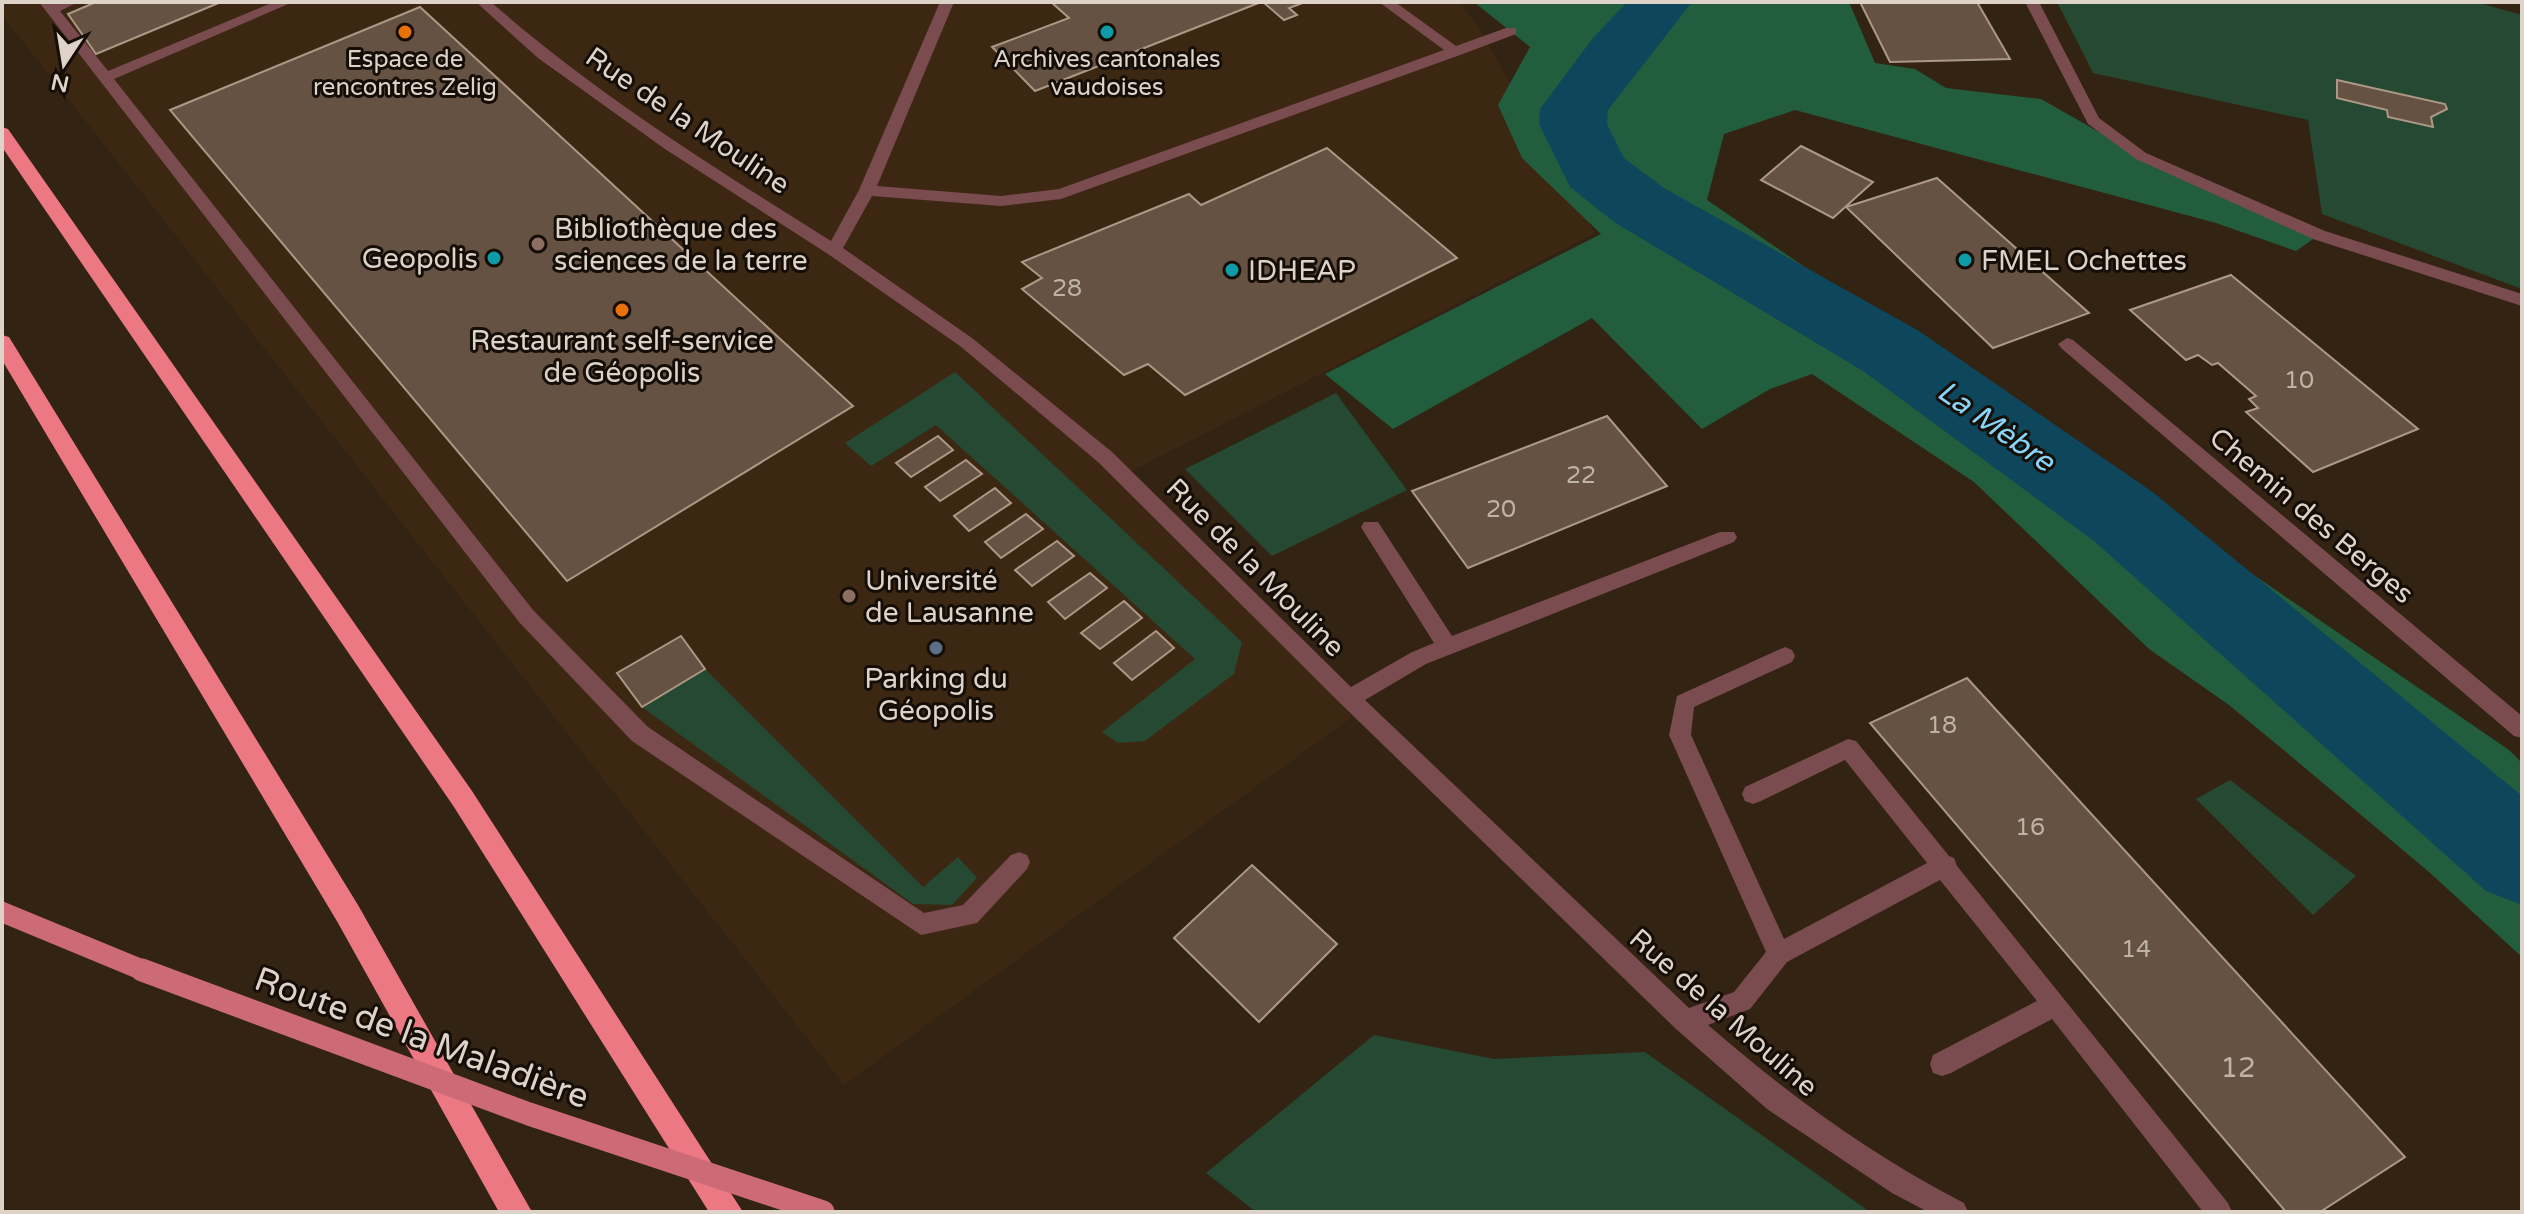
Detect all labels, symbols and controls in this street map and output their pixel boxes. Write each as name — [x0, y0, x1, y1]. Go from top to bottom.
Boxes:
marker: Espace de rencontres Zelig — [396, 23, 414, 41]
marker: Archives cantonales vaudoises — [1098, 23, 1116, 41]
north arrow — [24, 24, 104, 104]
street label: Rue de la Mouline — [579, 40, 796, 202]
place label: Espace de rencontres Zelig — [313, 45, 497, 102]
place label: Archives cantonales vaudoises — [993, 45, 1221, 102]
text: N — [49, 68, 71, 97]
place label: Bibliothèque des sciences de la terre — [554, 212, 808, 278]
marker: Bibliothèque des sciences de la terre — [529, 235, 547, 253]
place label: Geopolis — [362, 242, 478, 276]
place label: FMEL Ochettes — [1981, 244, 2187, 278]
marker: Geopolis — [485, 249, 503, 267]
marker: FMEL Ochettes — [1956, 251, 1974, 269]
place label: IDHEAP — [1248, 254, 1356, 288]
marker: IDHEAP — [1223, 261, 1241, 279]
house number: 28 — [1052, 274, 1082, 303]
marker: Restaurant self-service de Géopolis — [613, 301, 631, 319]
place label: Restaurant self-service de Géopolis — [470, 324, 774, 390]
house number: 10 — [2284, 366, 2314, 395]
water label: La Mèbre — [1930, 373, 2063, 481]
street label: Chemin des Berges — [2202, 420, 2420, 611]
house number: 22 — [1566, 461, 1596, 490]
street label: Rue de la Mouline — [1159, 471, 1352, 664]
house number: 20 — [1486, 495, 1516, 524]
place label: Université de Lausanne — [865, 564, 1034, 630]
marker: Université de Lausanne — [840, 587, 858, 605]
marker: Parking du Géopolis — [927, 639, 945, 657]
place label: Parking du Géopolis — [864, 662, 1008, 728]
house number: 18 — [1927, 711, 1957, 740]
house number: 16 — [2015, 813, 2045, 842]
street label: Rue de la Mouline — [1622, 922, 1824, 1104]
house number: 14 — [2121, 935, 2151, 964]
street label: Route de la Maladière — [249, 959, 594, 1118]
house number: 12 — [2220, 1051, 2256, 1085]

